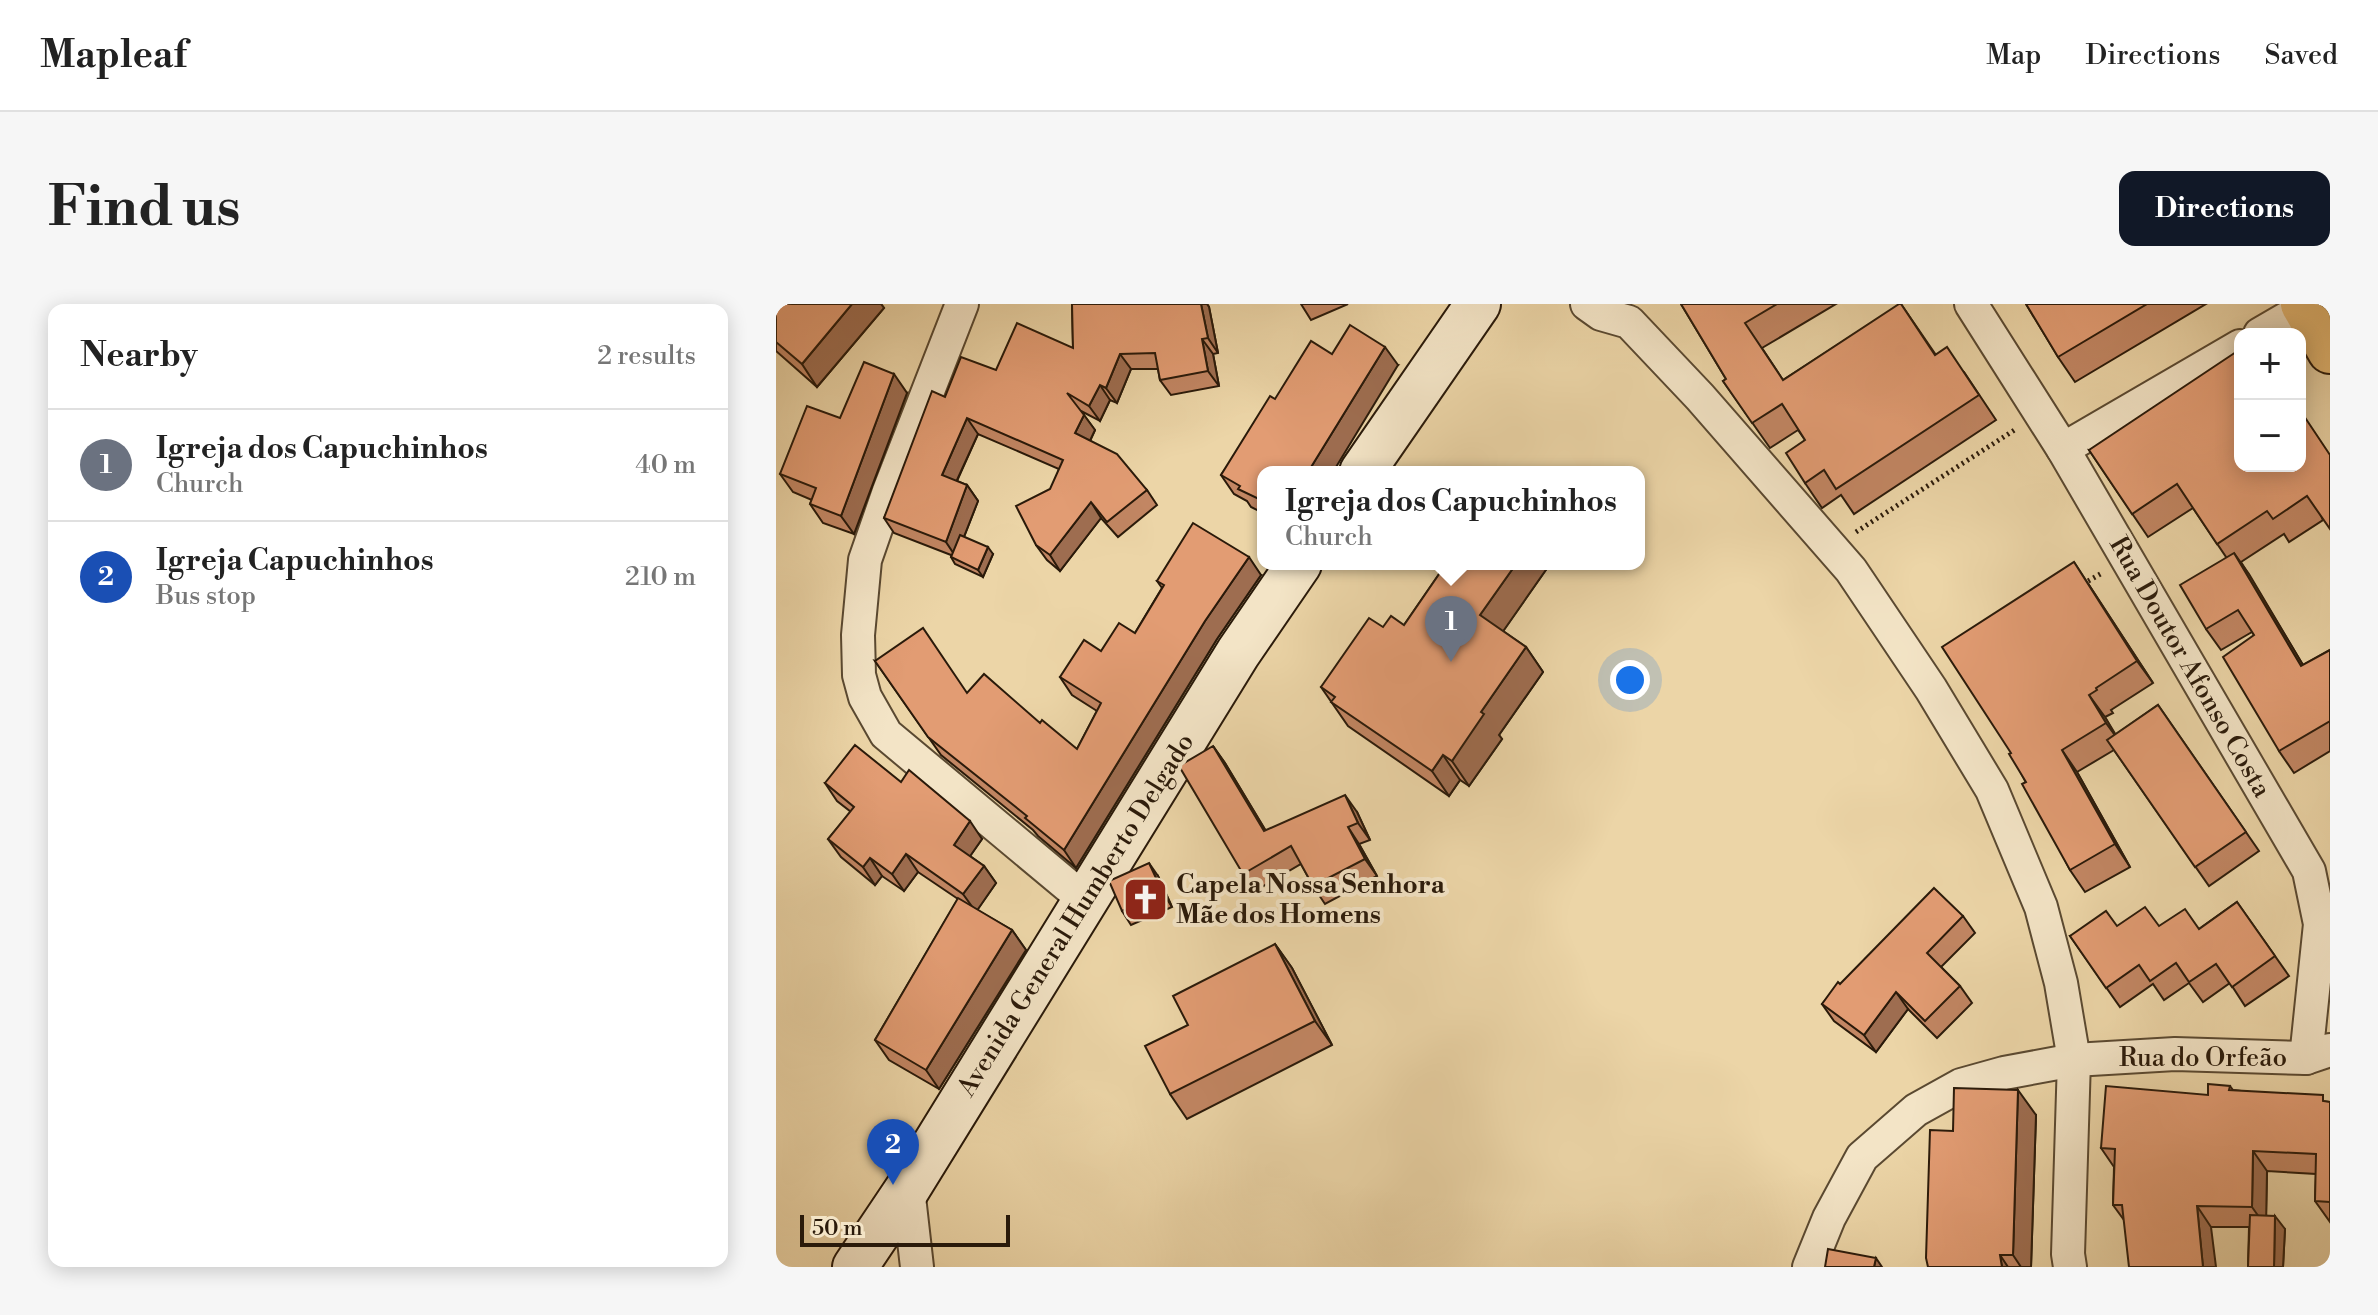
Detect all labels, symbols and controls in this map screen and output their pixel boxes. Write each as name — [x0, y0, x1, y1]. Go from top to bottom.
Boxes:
text: Mapleaf — [40, 32, 187, 79]
text: Map — [1986, 38, 2041, 73]
text: Directions — [2085, 38, 2220, 73]
text: Saved — [2264, 38, 2338, 73]
button: Directions — [2119, 171, 2330, 246]
text: Find us — [48, 173, 241, 243]
map controls — [2234, 328, 2306, 472]
button: + — [2234, 328, 2306, 400]
text: Nearby — [80, 335, 198, 377]
text: 2 results — [597, 340, 696, 372]
button: − — [2234, 400, 2306, 472]
text: Igreja dos Capuchinhos — [156, 430, 488, 468]
text: 1 — [100, 449, 112, 481]
text: 40 m — [635, 449, 696, 481]
popup — [1257, 466, 1645, 570]
text: Church — [156, 468, 244, 500]
text: Igreja dos Capuchinhos — [1285, 483, 1617, 521]
text: Church — [1285, 521, 1373, 553]
street label: Rua Doutor Afonso Costa — [2102, 531, 2278, 804]
text: Igreja Capuchinhos — [156, 542, 434, 580]
text: 2 — [98, 561, 114, 593]
text: 210 m — [625, 561, 696, 593]
text: Bus stop — [156, 580, 256, 612]
pin: 1 — [1425, 596, 1477, 662]
your location — [1610, 660, 1650, 700]
street label: Avenida General Humberto Delgado — [950, 728, 1201, 1103]
place label: Capela Nossa Senhora Mãe dos Homens — [1176, 869, 1446, 931]
church icon: Capela Nossa Senhora Mãe dos Homens — [1121, 876, 1169, 924]
street label: Rua do Orfeão — [2119, 1042, 2287, 1074]
pin: 2 — [867, 1119, 919, 1185]
scale bar — [800, 1211, 1010, 1247]
text: 50 m — [812, 1215, 863, 1242]

